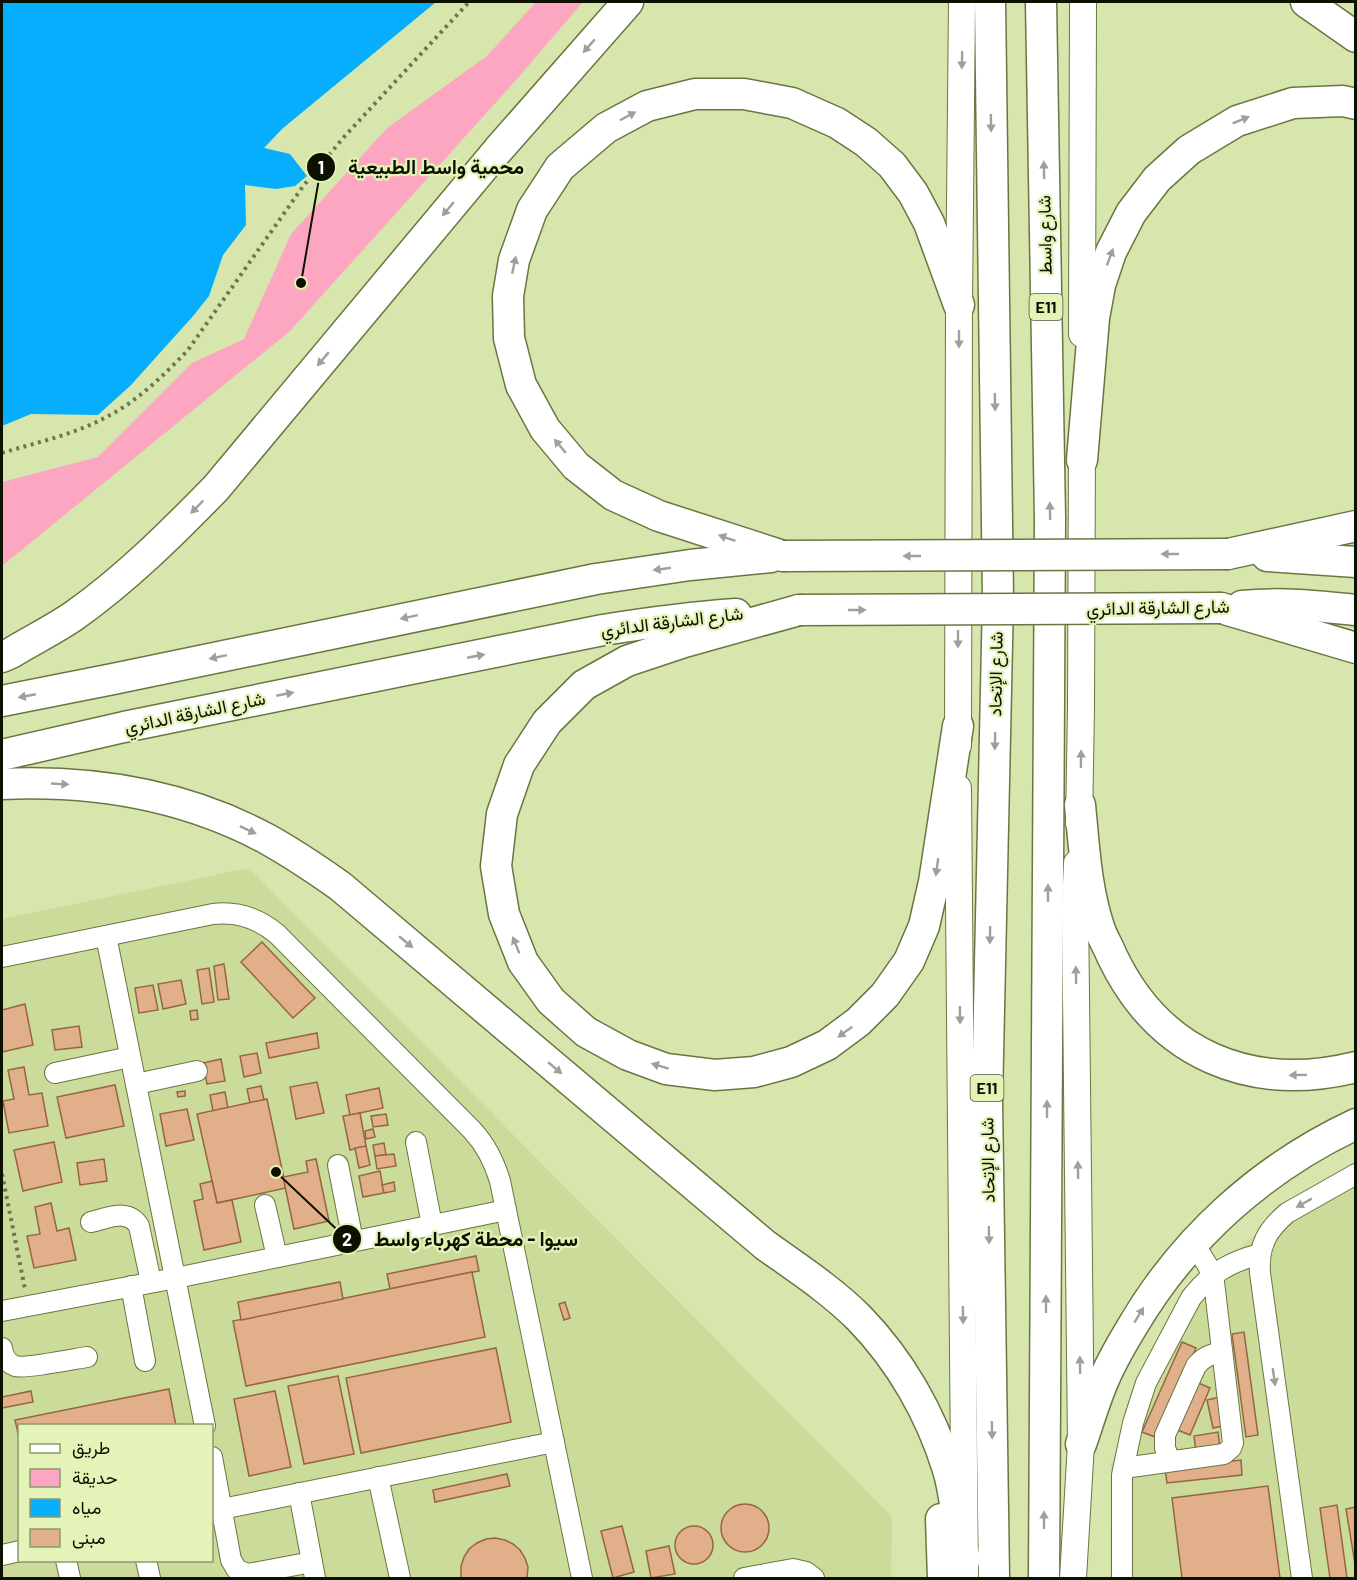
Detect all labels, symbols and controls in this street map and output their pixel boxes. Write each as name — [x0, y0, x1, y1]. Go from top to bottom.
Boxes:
one-way arrow — [582, 38, 596, 53]
one-way arrow — [957, 50, 967, 69]
one-way arrow — [620, 111, 637, 121]
one-way arrow — [986, 113, 996, 132]
one-way arrow — [1233, 115, 1251, 125]
callout: محمية واسط الطبيعية — [306, 148, 536, 186]
text: محمية واسط الطبيعية — [348, 154, 524, 180]
text: 1 — [318, 156, 324, 178]
one-way arrow — [1039, 160, 1049, 179]
street label: شارع واسط — [1032, 195, 1058, 275]
one-way arrow — [442, 201, 455, 217]
one-way arrow — [1105, 248, 1115, 266]
one-way arrow — [510, 255, 519, 274]
road number: E11 — [1030, 294, 1062, 320]
one-way arrow — [954, 329, 964, 348]
one-way arrow — [317, 351, 330, 367]
one-way arrow — [990, 392, 1000, 411]
one-way arrow — [553, 438, 566, 454]
one-way arrow — [190, 500, 204, 515]
one-way arrow — [1045, 502, 1055, 521]
one-way arrow — [718, 532, 736, 542]
one-way arrow — [1160, 549, 1179, 559]
one-way arrow — [902, 551, 921, 561]
one-way arrow — [653, 565, 672, 574]
street label: شارع الشارقة الدائري — [1086, 595, 1230, 624]
street label: شارع الشارقة الدائري — [599, 601, 745, 646]
one-way arrow — [848, 605, 867, 615]
one-way arrow — [399, 613, 418, 622]
one-way arrow — [953, 629, 963, 648]
street label: شارع الإتحاد — [983, 631, 1009, 717]
one-way arrow — [466, 651, 485, 660]
one-way arrow — [208, 653, 227, 662]
street label: شارع الشارقة الدائري — [122, 686, 268, 743]
one-way arrow — [275, 689, 294, 698]
one-way arrow — [17, 692, 36, 701]
one-way arrow — [990, 731, 999, 750]
one-way arrow — [1076, 749, 1086, 768]
one-way arrow — [50, 779, 69, 788]
one-way arrow — [239, 825, 257, 835]
one-way arrow — [932, 858, 941, 877]
one-way arrow — [1043, 884, 1053, 903]
one-way arrow — [986, 926, 995, 945]
one-way arrow — [398, 936, 414, 949]
one-way arrow — [511, 936, 520, 954]
one-way arrow — [1071, 965, 1081, 984]
one-way arrow — [955, 1006, 965, 1025]
one-way arrow — [837, 1026, 853, 1038]
one-way arrow — [547, 1061, 562, 1074]
one-way arrow — [651, 1061, 669, 1070]
one-way arrow — [1288, 1070, 1307, 1080]
road number: E11 — [970, 1075, 1004, 1101]
one-way arrow — [1042, 1100, 1052, 1119]
street label: شارع الإتحاد — [975, 1117, 1001, 1203]
one-way arrow — [1073, 1160, 1083, 1179]
one-way arrow — [1295, 1198, 1312, 1208]
callout: سيوا - محطة كهرباء واسط — [332, 1220, 590, 1258]
text: سيوا - محطة كهرباء واسط — [374, 1226, 578, 1252]
one-way arrow — [984, 1226, 994, 1245]
text: 2 — [342, 1228, 352, 1250]
one-way arrow — [1041, 1295, 1051, 1314]
one-way arrow — [958, 1306, 968, 1325]
one-way arrow — [1134, 1307, 1145, 1323]
one-way arrow — [1075, 1355, 1085, 1374]
one-way arrow — [1270, 1368, 1279, 1387]
one-way arrow — [987, 1421, 997, 1440]
legend — [18, 1424, 213, 1562]
text: طريق — [72, 1436, 110, 1459]
text: حديقة — [72, 1466, 118, 1488]
text: مياه — [72, 1496, 101, 1518]
one-way arrow — [1040, 1511, 1049, 1530]
text: مبنى — [72, 1526, 106, 1549]

